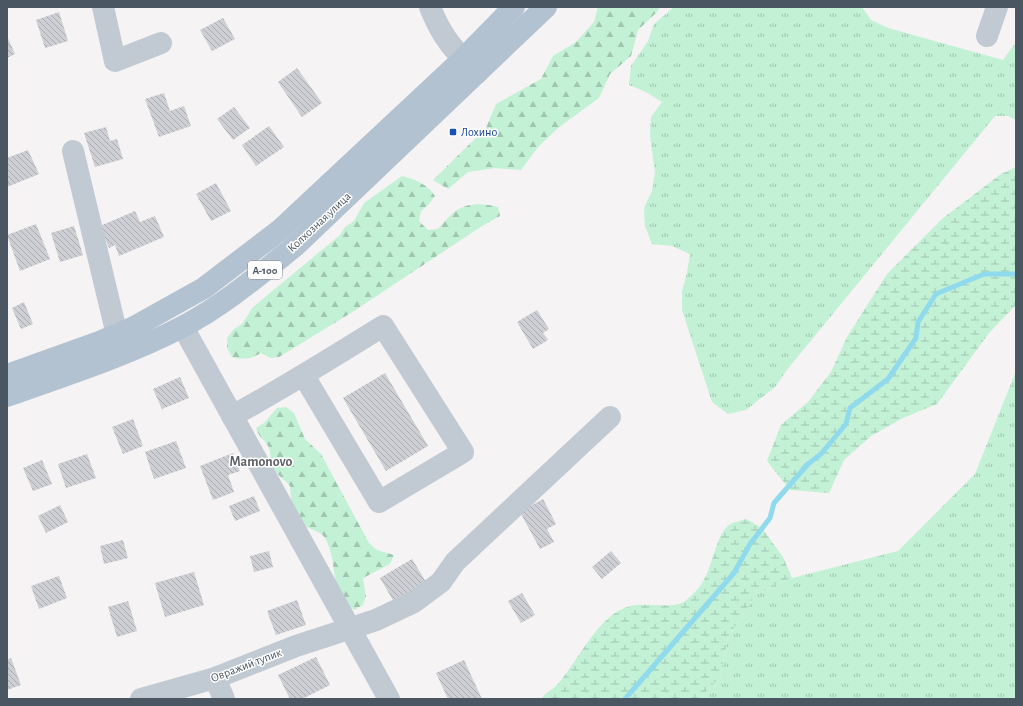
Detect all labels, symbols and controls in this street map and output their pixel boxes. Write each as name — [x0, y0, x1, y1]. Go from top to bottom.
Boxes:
place label: Лохино — [461, 126, 497, 138]
marker: Лохино — [448, 127, 458, 137]
street label: Колхозная улица — [285, 189, 354, 255]
road number: А-100 — [248, 261, 282, 279]
district label: Mamonovo — [230, 455, 293, 469]
street label: Овражий тупик — [209, 646, 284, 685]

